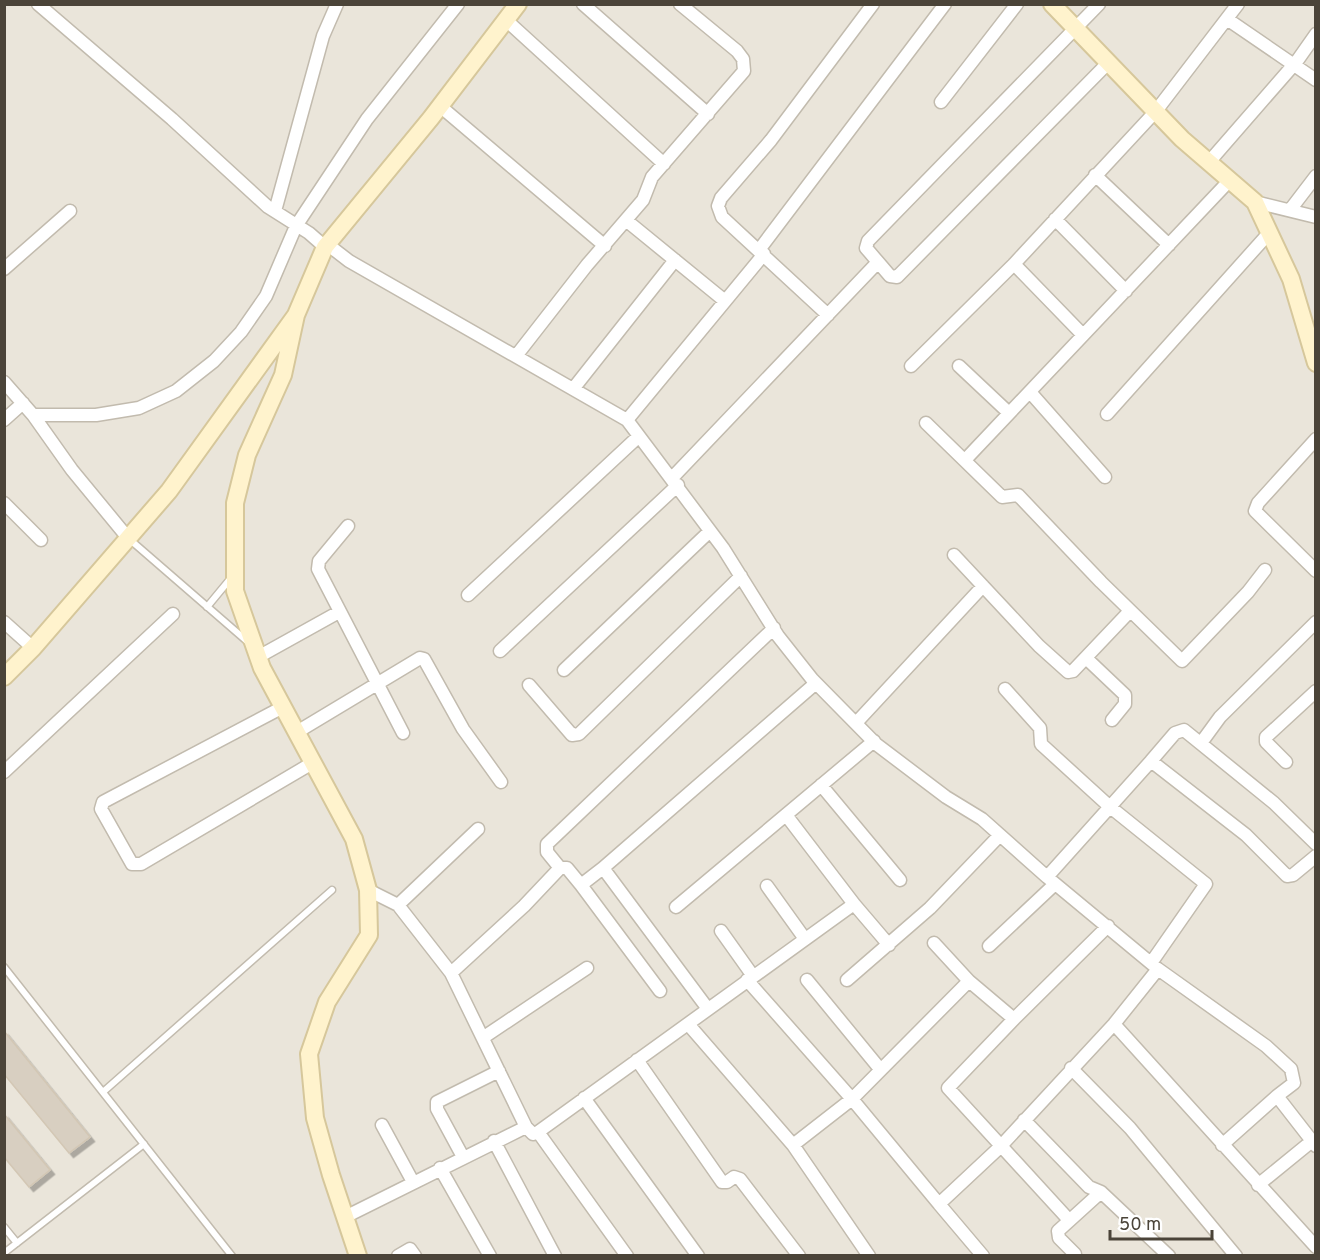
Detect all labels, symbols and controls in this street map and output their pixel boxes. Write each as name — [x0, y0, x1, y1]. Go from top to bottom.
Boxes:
scale bar — [1110, 1203, 1212, 1241]
text: 50 m — [1119, 1214, 1161, 1237]

